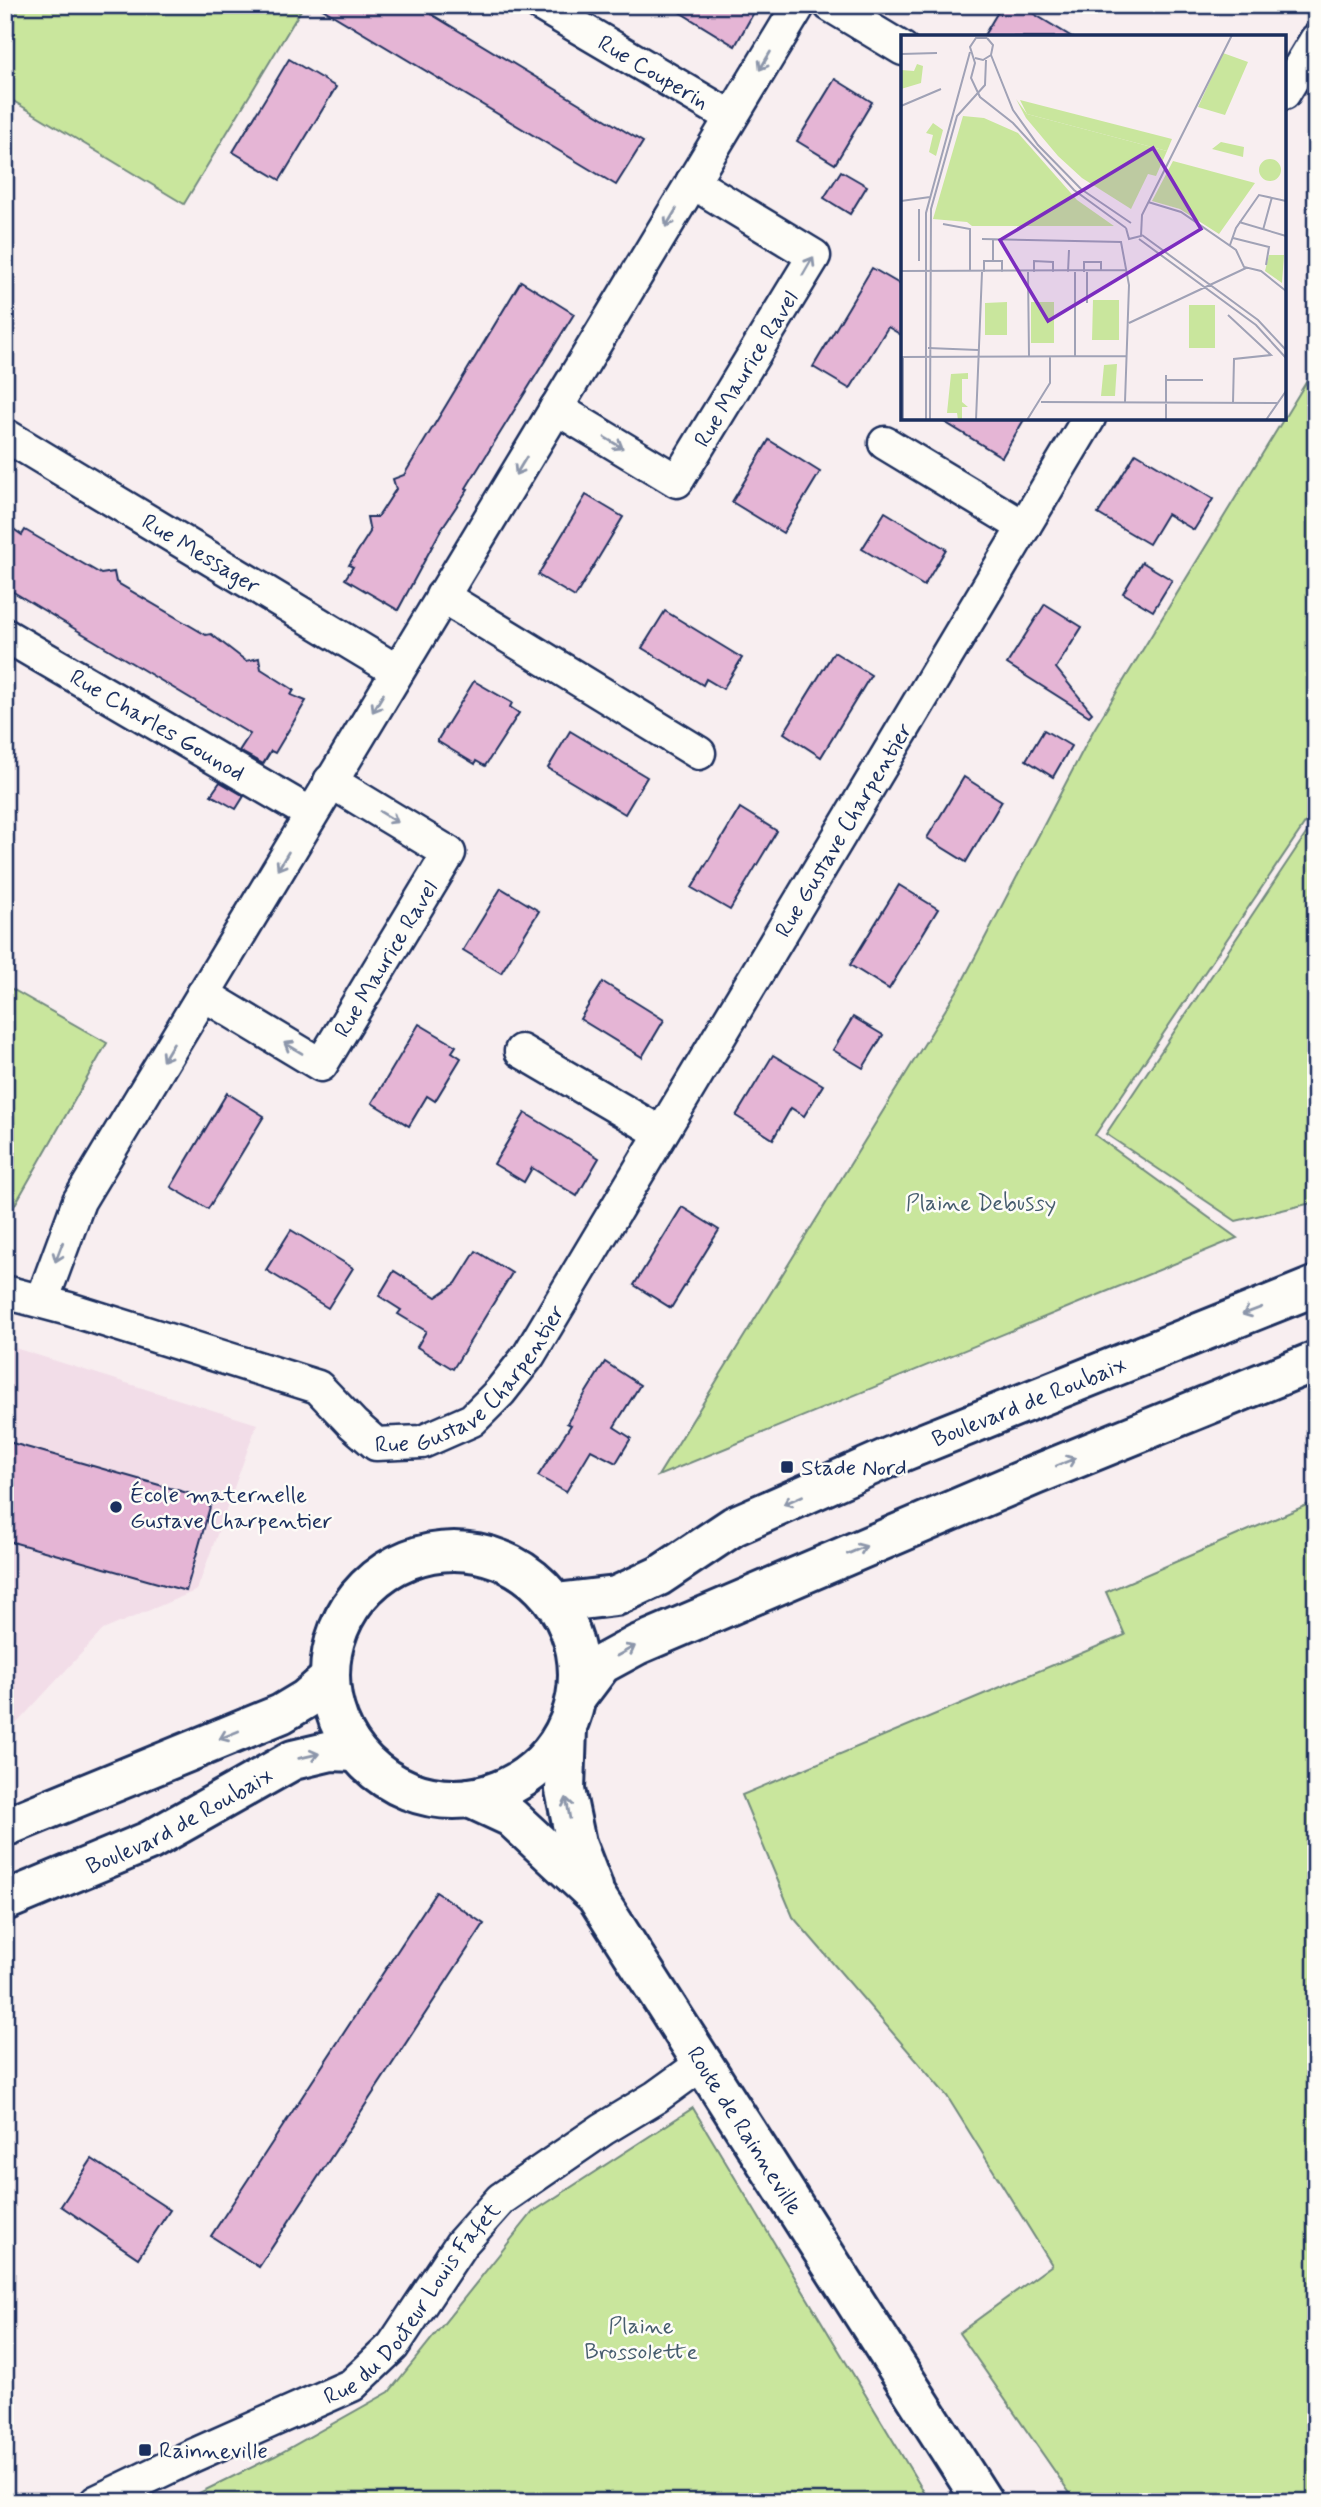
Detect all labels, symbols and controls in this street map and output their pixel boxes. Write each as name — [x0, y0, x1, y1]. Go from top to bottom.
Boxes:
street label: Rue Couperin — [592, 29, 714, 118]
inset map — [901, 35, 1286, 420]
one-way arrow — [758, 51, 772, 71]
one-way arrow — [663, 207, 677, 227]
one-way arrow — [801, 256, 815, 277]
street label: Rue Maurice Ravel — [688, 286, 806, 453]
one-way arrow — [604, 437, 624, 451]
one-way arrow — [513, 456, 527, 476]
street label: Rue Messager — [136, 508, 265, 602]
street label: Rue Charles Gounod — [64, 663, 250, 789]
one-way arrow — [371, 693, 385, 713]
street label: Rue Gustave Charpentier — [769, 717, 921, 943]
one-way arrow — [378, 810, 398, 824]
one-way arrow — [275, 850, 289, 870]
street label: Rue Maurice Ravel — [328, 876, 446, 1044]
one-way arrow — [284, 1041, 304, 1055]
one-way arrow — [160, 1042, 174, 1062]
park label: Plaine Debussy — [906, 1189, 1056, 1219]
one-way arrow — [52, 1240, 65, 1262]
street label: Rue Gustave Charpentier — [374, 1299, 573, 1461]
one-way arrow — [1242, 1306, 1264, 1319]
street label: Boulevard de Roubaix — [928, 1351, 1131, 1455]
place label: Stade Nord — [801, 1454, 907, 1484]
one-way arrow — [1055, 1455, 1077, 1468]
marker: Stade Nord — [779, 1459, 795, 1475]
place label: École maternelle Gustave Charpentier — [130, 1480, 333, 1537]
one-way arrow — [782, 1494, 804, 1507]
marker: École maternelle Gustave Charpentier — [108, 1499, 124, 1515]
one-way arrow — [845, 1543, 867, 1556]
one-way arrow — [615, 1644, 636, 1657]
one-way arrow — [219, 1729, 240, 1742]
one-way arrow — [297, 1749, 320, 1762]
street label: Boulevard de Roubaix — [82, 1761, 279, 1883]
one-way arrow — [561, 1797, 574, 1820]
street label: Route de Rainneville — [679, 2041, 809, 2221]
street label: Rue du Docteur Louis Fafet — [320, 2196, 508, 2413]
park label: Plaine Brossolette — [584, 2312, 698, 2368]
place label: Rainneville — [159, 2437, 268, 2467]
marker: Rainneville — [137, 2442, 153, 2458]

